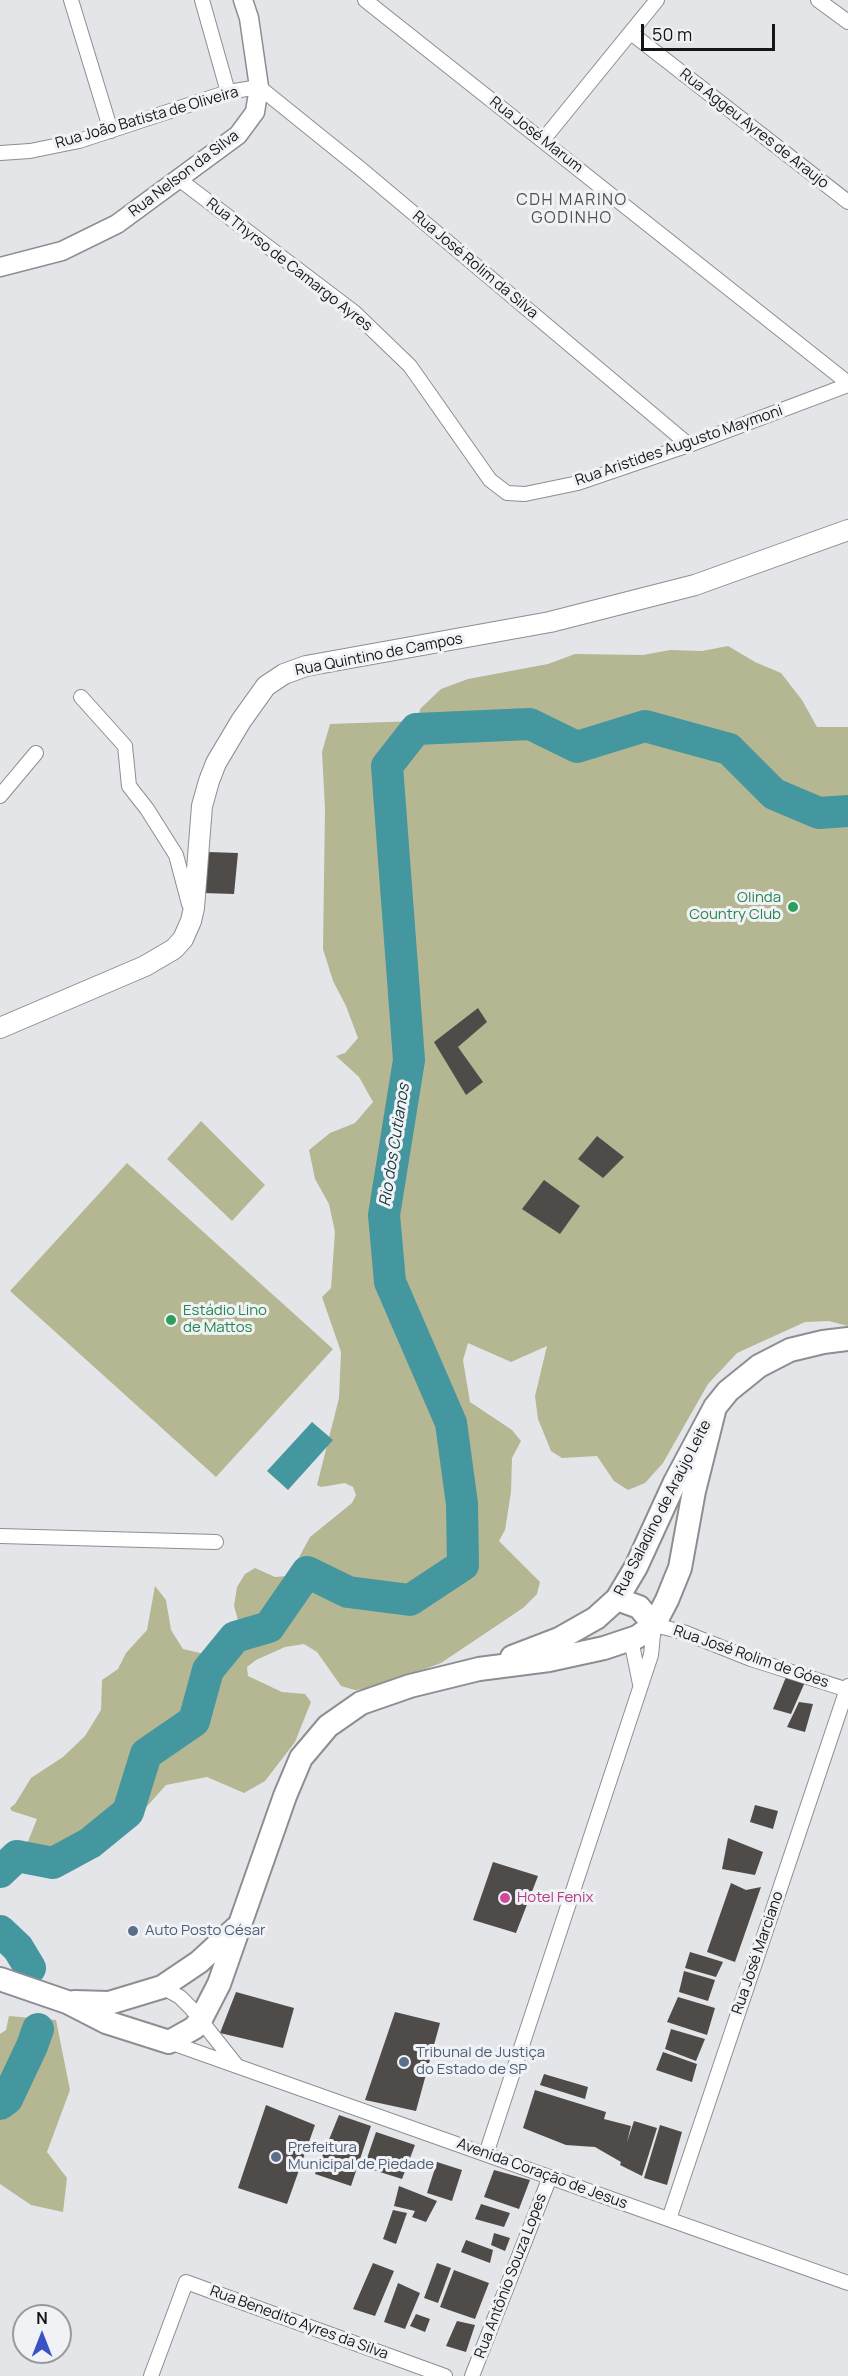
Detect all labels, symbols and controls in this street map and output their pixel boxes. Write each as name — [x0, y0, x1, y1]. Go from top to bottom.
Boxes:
scale bar — [644, 12, 778, 50]
text: 50 m — [652, 22, 692, 46]
street label: Rua Aggeu Ayres de Araujo — [676, 65, 832, 193]
street label: Rua João Batista de Oliveira — [53, 83, 241, 153]
street label: Rua José Marum — [486, 93, 586, 177]
street label: Rua Nelson da Silva — [126, 127, 242, 221]
district label: CDH MARINO GODINHO — [516, 191, 628, 229]
street label: Rua Thyrso de Camargo Ayres — [202, 195, 376, 335]
street label: Rua José Rolim da Silva — [409, 207, 541, 323]
street label: Rua Aristides Augusto Maymoni — [573, 402, 785, 490]
street label: Rua Quintino de Campos — [294, 630, 464, 680]
place label: Olinda Country Club — [689, 889, 781, 924]
marker: Olinda Country Club — [786, 900, 800, 914]
water label: Rio dos Cutianos — [376, 1082, 414, 1208]
place label: Estádio Lino de Mattos — [183, 1302, 267, 1337]
marker: Estádio Lino de Mattos — [164, 1313, 178, 1327]
street label: Rua Saladino de Araújo Leite — [611, 1417, 715, 1599]
street label: Rua José Rolim de Góes — [671, 1622, 831, 1692]
place label: Hotel Fenix — [517, 1889, 593, 1907]
street label: Rua José Marciano — [729, 1889, 787, 2017]
marker: Hotel Fenix — [498, 1891, 512, 1905]
place label: Auto Posto César — [145, 1922, 265, 1940]
marker: Auto Posto César — [126, 1924, 140, 1938]
place label: Tribunal de Justiça do Estado de SP — [416, 2044, 545, 2079]
marker: Tribunal de Justiça do Estado de SP — [397, 2055, 411, 2069]
street label: Avenida Coração de Jesus — [454, 2135, 630, 2213]
place label: Prefeitura Municipal de Piedade — [288, 2139, 434, 2174]
marker: Prefeitura Municipal de Piedade — [269, 2150, 283, 2164]
street label: Rua Antônio Souza Lopes — [471, 2191, 551, 2361]
street label: Rua Benedito Ayres da Silva — [207, 2282, 391, 2364]
north arrow — [12, 2304, 72, 2364]
text: N — [36, 2307, 48, 2329]

